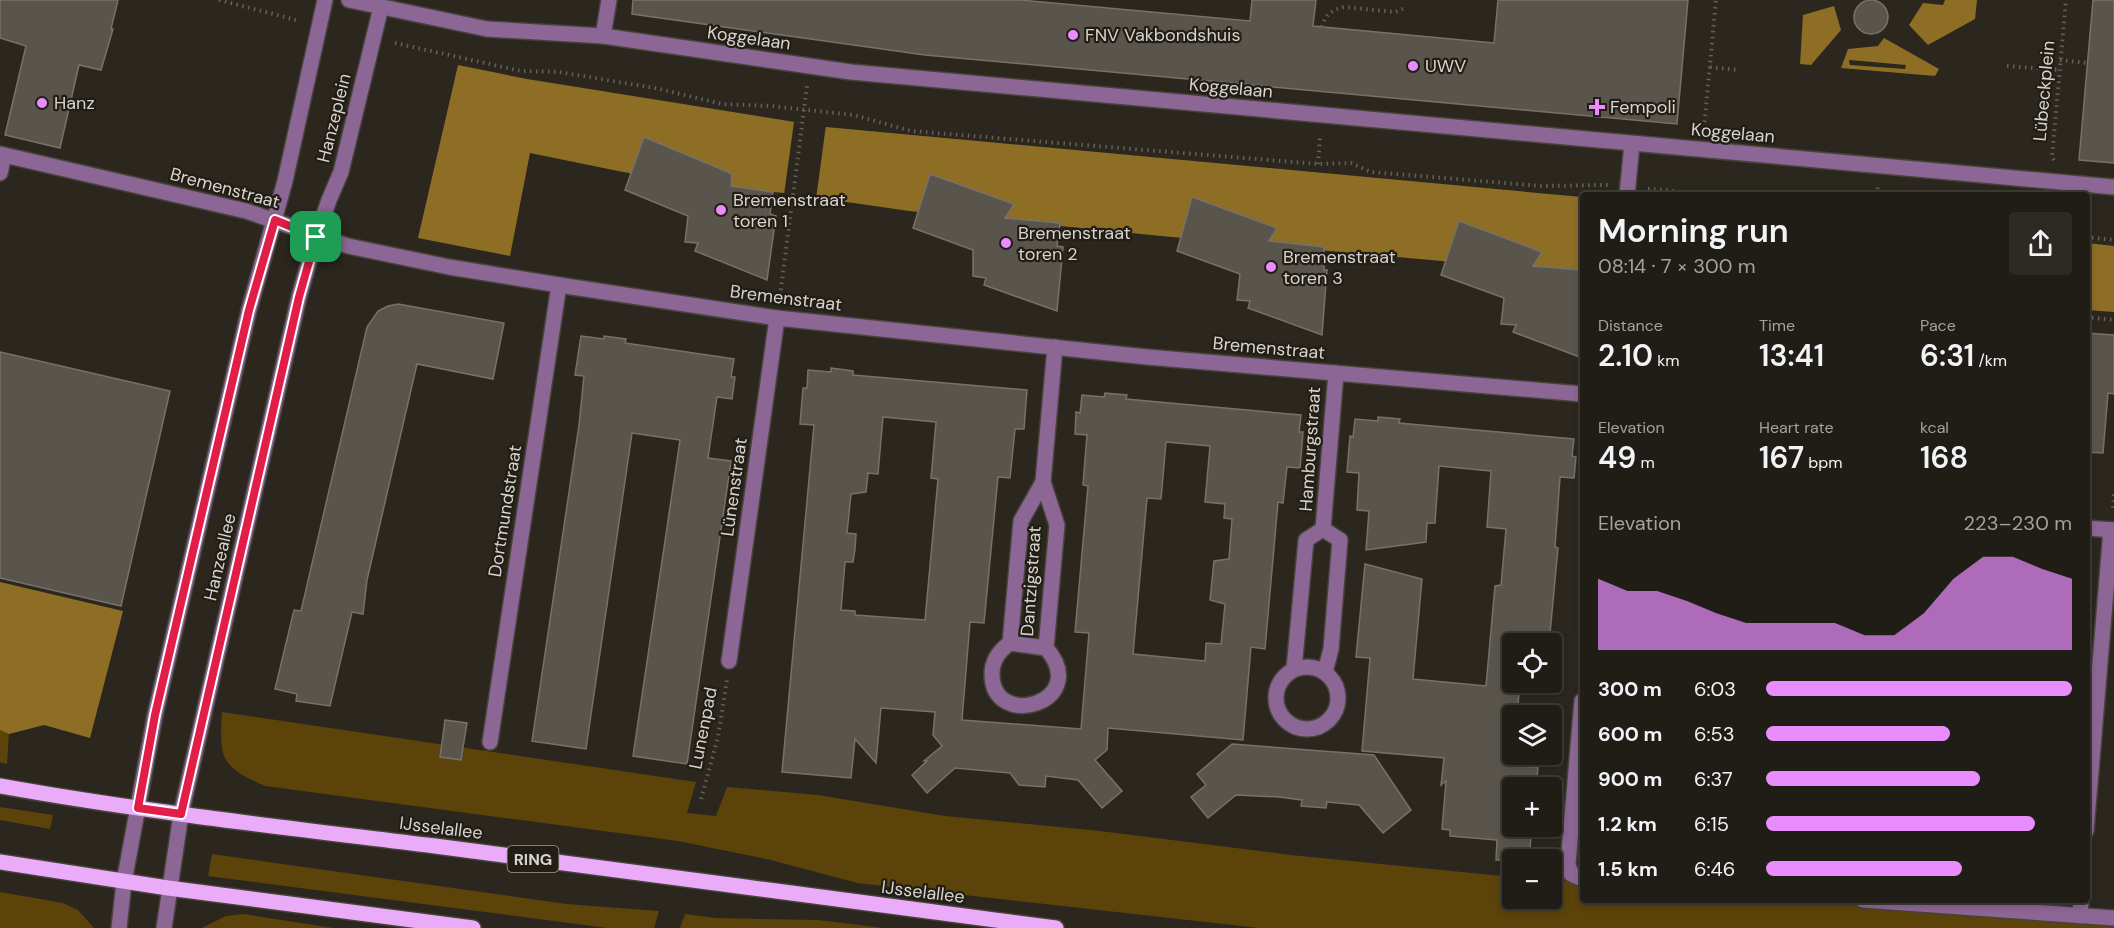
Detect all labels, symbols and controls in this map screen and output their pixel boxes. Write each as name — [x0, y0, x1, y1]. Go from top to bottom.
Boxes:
street label: Koggelaan — [706, 20, 792, 56]
place label: FNV Vakbondshuis — [1085, 23, 1240, 47]
marker: FNV Vakbondshuis — [1066, 28, 1080, 42]
street label: Lübeckplein — [2028, 40, 2060, 142]
place label: UWV — [1425, 54, 1466, 78]
marker: UWV — [1406, 59, 1420, 73]
street label: Hanzeplein — [311, 71, 357, 165]
street label: Koggelaan — [1188, 72, 1274, 104]
place label: Hanz — [54, 91, 95, 115]
place label: Fempoli — [1610, 95, 1676, 119]
marker: Hanz — [35, 96, 49, 110]
marker: Fempoli — [1588, 98, 1606, 116]
street label: Koggelaan — [1690, 117, 1776, 149]
street label: Bremenstraat — [167, 162, 283, 214]
place label: Bremenstraat toren 1 — [733, 188, 846, 233]
marker: Bremenstraat toren 1 — [714, 203, 728, 217]
text: Morning run — [1598, 209, 1789, 252]
pin — [290, 211, 341, 262]
button: share — [2009, 212, 2072, 275]
icon: arrive — [299, 220, 332, 253]
place label: Bremenstraat toren 2 — [1018, 221, 1131, 266]
marker: Bremenstraat toren 2 — [999, 236, 1013, 250]
place label: Bremenstraat toren 3 — [1283, 245, 1396, 290]
text: 08:14 · 7 × 300 m — [1598, 253, 1756, 279]
marker: Bremenstraat toren 3 — [1264, 260, 1278, 274]
street label: Bremenstraat — [729, 279, 843, 317]
text: Distance — [1598, 315, 1663, 336]
text: Time — [1759, 315, 1795, 336]
text: Pace — [1920, 315, 1956, 336]
street label: Bremenstraat — [1212, 331, 1326, 365]
text: 2.10 — [1598, 336, 1653, 375]
text: 13:41 — [1759, 336, 1824, 375]
text: 6:31 — [1920, 336, 1974, 375]
text: km — [1653, 350, 1679, 371]
text: /km — [1974, 350, 2007, 371]
street label: Hamburgstraat — [1294, 386, 1326, 512]
text: Elevation — [1598, 417, 1665, 438]
text: Heart rate — [1759, 417, 1834, 438]
text: kcal — [1920, 417, 1949, 438]
street label: Lünenstraat — [715, 436, 753, 538]
text: 49 — [1598, 438, 1636, 477]
text: 167 — [1759, 438, 1804, 477]
text: 168 — [1920, 438, 1968, 477]
street label: Dortmundstraat — [483, 443, 527, 579]
text: m — [1636, 452, 1655, 473]
text: bpm — [1804, 452, 1843, 473]
text: Elevation — [1598, 510, 1681, 536]
text: 223–230 m — [1964, 510, 2072, 536]
street label: Hanzeallee — [198, 511, 242, 603]
street label: Dantzigstraat — [1015, 525, 1047, 637]
map controls — [1502, 633, 1562, 909]
button: locate — [1502, 633, 1562, 693]
text: 300 m — [1598, 676, 1662, 702]
text: 6:03 — [1694, 676, 1736, 702]
street label: Lunenpad — [683, 685, 723, 771]
button: layers — [1502, 705, 1562, 765]
text: 600 m — [1598, 721, 1662, 747]
text: 6:53 — [1694, 721, 1735, 747]
text: 900 m — [1598, 766, 1662, 792]
text: 6:37 — [1694, 766, 1733, 792]
button: + — [1502, 777, 1562, 837]
street label: IJsselallee — [398, 811, 484, 845]
text: 1.2 km — [1598, 811, 1657, 837]
text: 6:15 — [1694, 811, 1729, 837]
road number: RING — [508, 846, 558, 872]
button: − — [1502, 849, 1562, 909]
text: 1.5 km — [1598, 856, 1658, 882]
text: 6:46 — [1694, 856, 1735, 882]
street label: IJsselallee — [880, 875, 966, 909]

